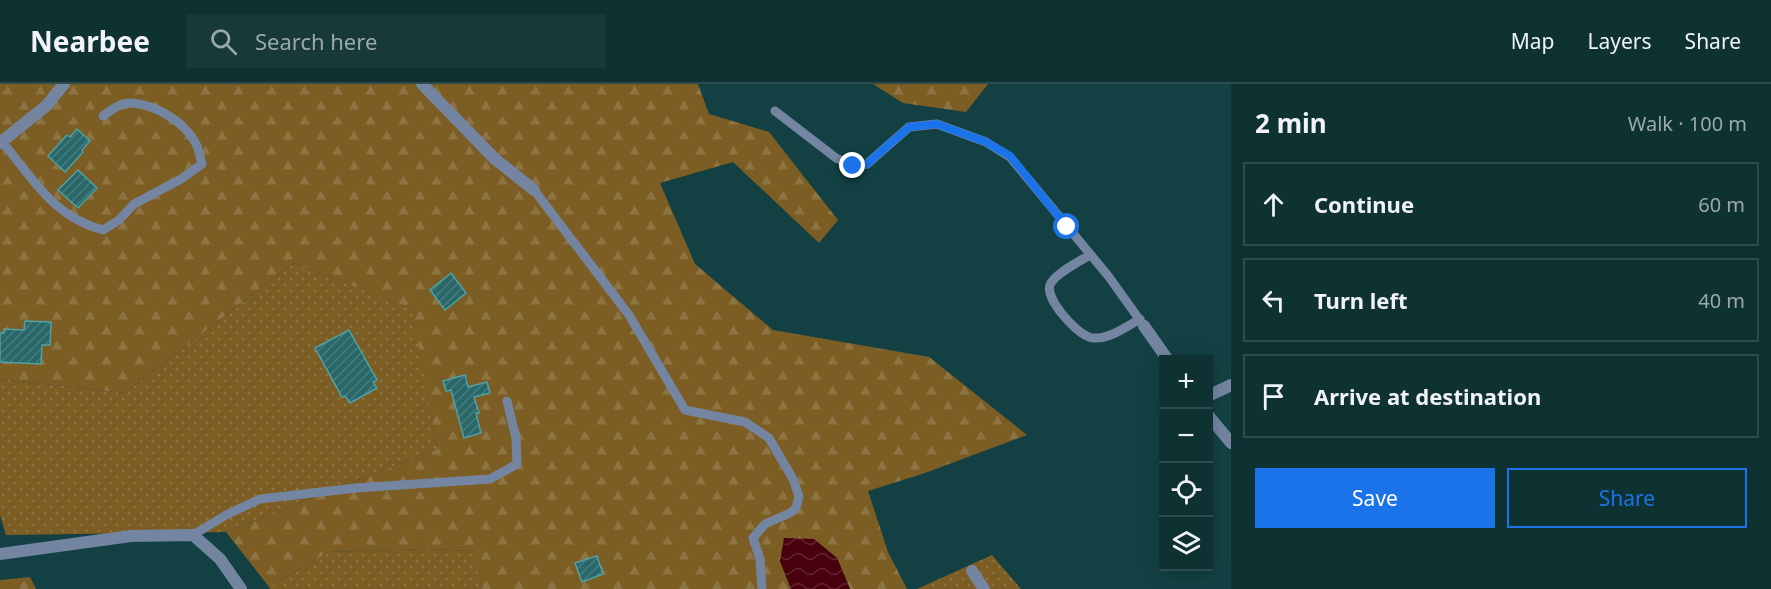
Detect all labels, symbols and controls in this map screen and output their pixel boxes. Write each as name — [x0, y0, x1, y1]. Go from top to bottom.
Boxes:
search box — [186, 14, 606, 68]
text: Nearbee — [30, 22, 150, 60]
icon: search — [207, 25, 240, 58]
text: Search here — [255, 26, 377, 56]
text: Map — [1511, 27, 1555, 55]
text: Layers — [1588, 27, 1652, 55]
text: Share — [1685, 27, 1741, 55]
text: 2 min — [1255, 105, 1327, 141]
text: Walk · 100 m — [1628, 110, 1747, 137]
route end — [839, 152, 865, 178]
icon: ahead — [1257, 188, 1290, 221]
text: Continue — [1314, 189, 1414, 219]
text: 60 m — [1698, 191, 1745, 218]
route start — [1053, 213, 1079, 239]
icon: left — [1257, 284, 1290, 317]
text: Turn left — [1314, 285, 1408, 315]
text: 40 m — [1698, 287, 1745, 314]
map controls — [1159, 355, 1213, 571]
button: + — [1159, 355, 1213, 409]
icon: arrive — [1257, 380, 1290, 413]
text: Arrive at destination — [1314, 381, 1541, 411]
button: − — [1159, 409, 1213, 463]
button: locate — [1159, 463, 1213, 517]
button: Save — [1255, 468, 1495, 528]
button: Share — [1507, 468, 1747, 528]
button: layers — [1159, 517, 1213, 571]

